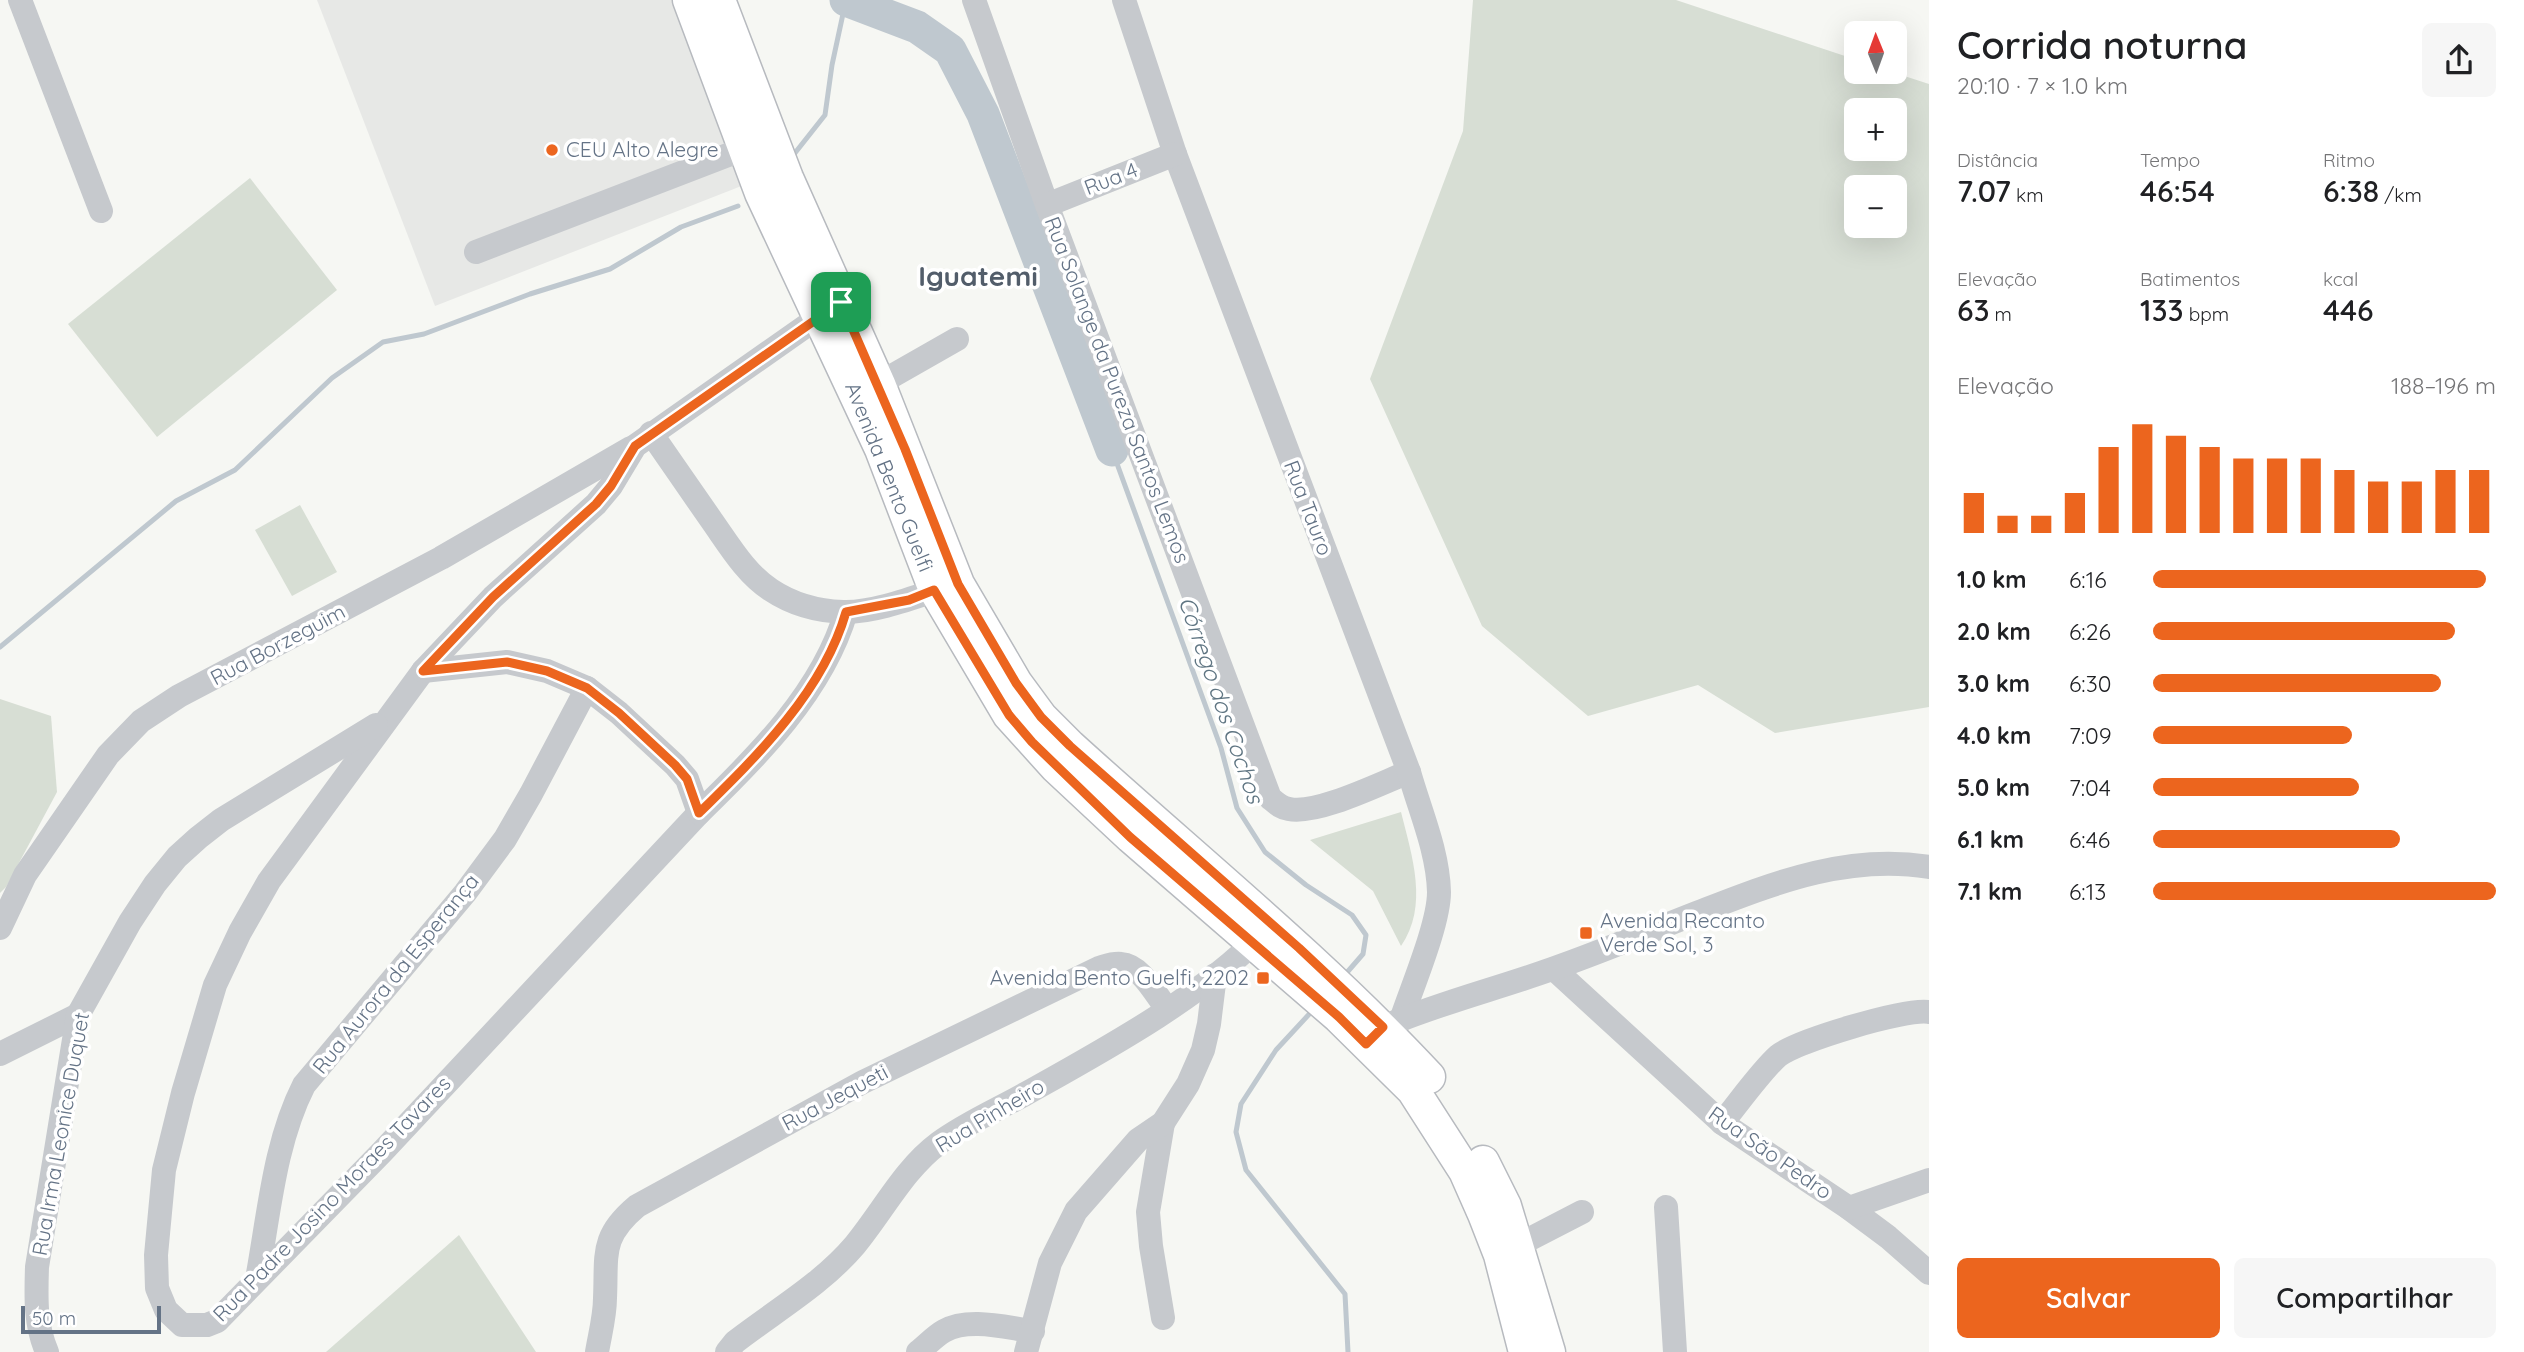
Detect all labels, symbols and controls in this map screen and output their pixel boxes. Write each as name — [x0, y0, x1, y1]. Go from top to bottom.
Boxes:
north arrow — [1844, 21, 1908, 84]
map controls — [1844, 21, 1907, 238]
text: Corrida noturna — [1957, 21, 2247, 69]
button: share — [2422, 23, 2496, 97]
text: 20:10 · 7 × 1.0 km — [1957, 71, 2128, 100]
button: + — [1844, 98, 1907, 161]
place label: CEU Alto Alegre — [566, 136, 719, 162]
marker: CEU Alto Alegre — [544, 142, 560, 158]
text: Distância — [1957, 148, 2038, 172]
text: Tempo — [2140, 148, 2200, 172]
text: Ritmo — [2323, 148, 2375, 172]
street label: Rua 4 — [1080, 156, 1141, 200]
text: 7.07 — [1957, 172, 2011, 210]
text: 46:54 — [2140, 172, 2215, 210]
text: 6:38 — [2323, 172, 2379, 210]
button: − — [1844, 175, 1907, 238]
text: km — [2011, 183, 2044, 207]
text: /km — [2379, 183, 2422, 207]
street label: Rua Solange da Pureza Santos Lemos — [1040, 213, 1196, 567]
district label: Iguatemi — [918, 258, 1038, 293]
text: Elevação — [1957, 267, 2037, 291]
text: Batimentos — [2140, 267, 2240, 291]
text: kcal — [2323, 267, 2358, 291]
pin — [811, 272, 871, 332]
icon: arrive — [822, 283, 860, 321]
text: 63 — [1957, 291, 1989, 329]
text: 133 — [2140, 291, 2183, 329]
text: 446 — [2323, 291, 2374, 329]
text: m — [1989, 302, 2012, 326]
text: bpm — [2183, 302, 2229, 326]
text: Elevação — [1957, 371, 2054, 400]
text: 188–196 m — [2391, 371, 2496, 400]
street label: Avenida Bento Guelfi — [840, 378, 940, 575]
street label: Rua Tauro — [1279, 456, 1339, 559]
text: 1.0 km — [1957, 565, 2027, 594]
text: 6:16 — [2069, 565, 2107, 594]
water label: Córrego dos Cochos — [1173, 593, 1271, 809]
street label: Rua Borzeguim — [206, 598, 349, 691]
text: 2.0 km — [1957, 617, 2031, 646]
text: 6:26 — [2069, 617, 2111, 646]
text: 3.0 km — [1957, 669, 2030, 698]
text: 6:30 — [2069, 669, 2111, 698]
text: 4.0 km — [1957, 721, 2031, 750]
text: 7:09 — [2069, 721, 2112, 750]
text: 5.0 km — [1957, 773, 2030, 802]
text: 7:04 — [2069, 773, 2111, 802]
text: 6.1 km — [1957, 825, 2024, 854]
text: 6:46 — [2069, 825, 2110, 854]
street label: Rua Aurora da Esperança — [306, 868, 484, 1079]
text: 7.1 km — [1957, 877, 2022, 906]
text: 6:13 — [2069, 877, 2106, 906]
place label: Avenida Recanto Verde Sol, 3 — [1600, 907, 1765, 957]
marker: Avenida Recanto Verde Sol, 3 — [1578, 925, 1594, 941]
place label: Avenida Bento Guelfi, 2202 — [990, 964, 1249, 990]
marker: Avenida Bento Guelfi, 2202 — [1255, 970, 1271, 986]
street label: Rua Irma Leonice Duquet — [26, 1010, 94, 1258]
street label: Rua Jequeti — [777, 1058, 892, 1136]
street label: Rua Padre Josino Moraes Tavares — [207, 1070, 456, 1326]
street label: Rua Pinheiro — [930, 1073, 1048, 1158]
street label: Rua São Pedro — [1704, 1100, 1837, 1204]
button: Salvar — [1957, 1258, 2220, 1338]
button: Compartilhar — [2234, 1258, 2496, 1338]
scale bar — [21, 1303, 161, 1335]
text: 50 m — [32, 1306, 76, 1330]

